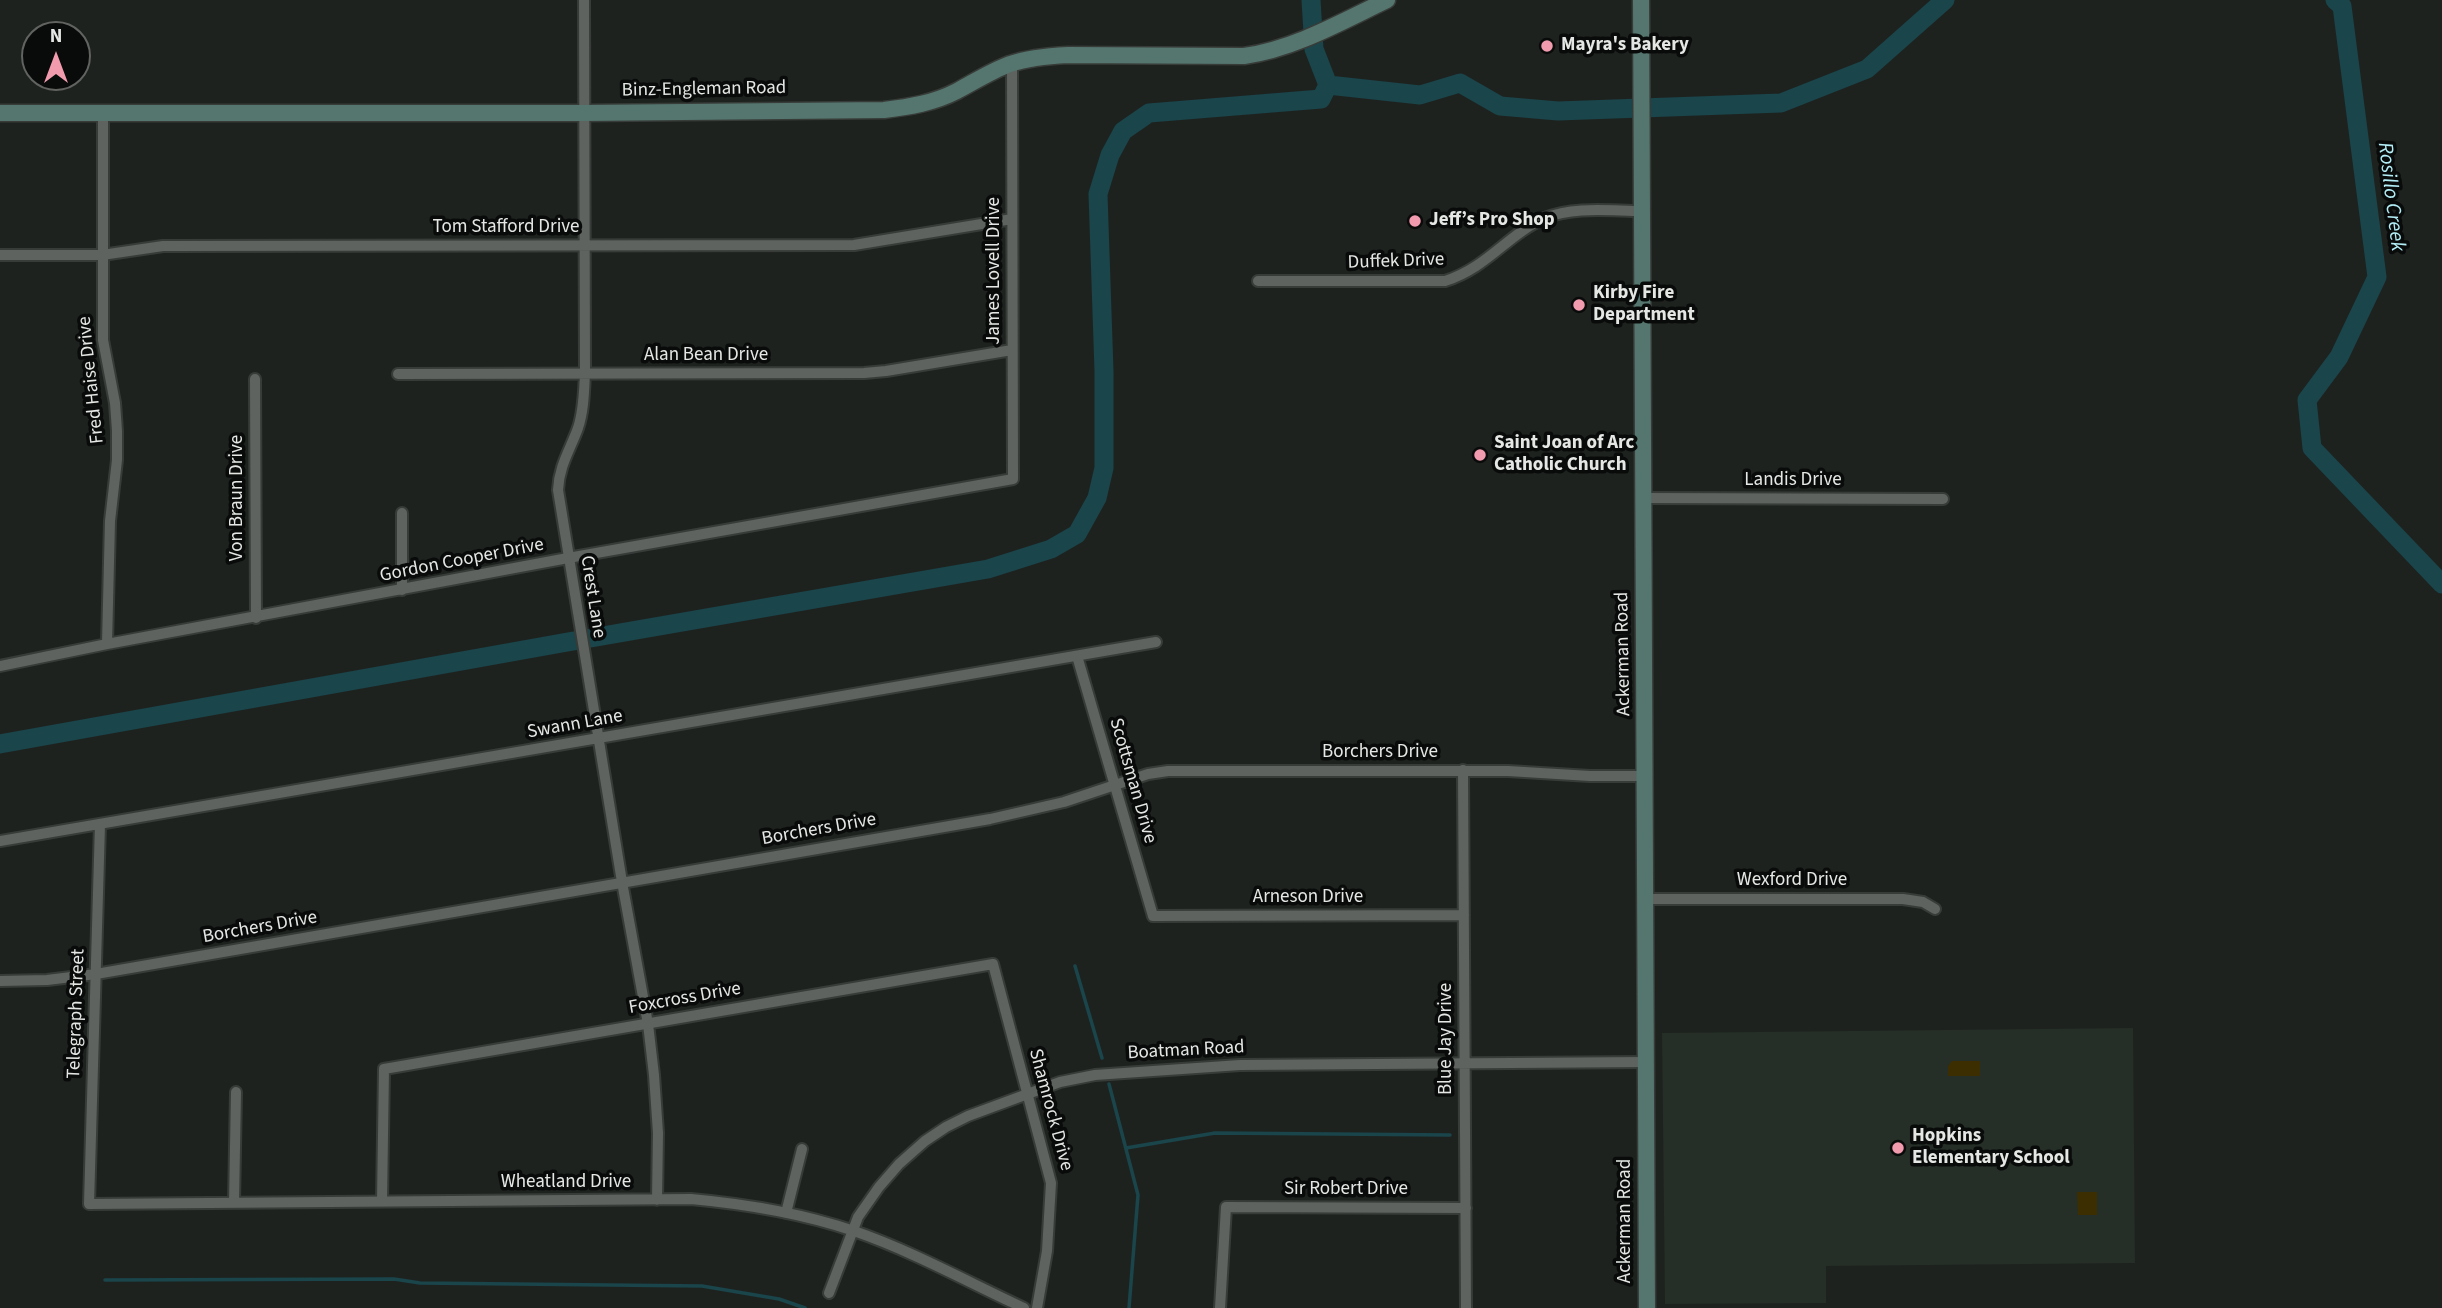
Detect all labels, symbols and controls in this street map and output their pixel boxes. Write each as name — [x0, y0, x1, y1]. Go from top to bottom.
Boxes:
north arrow — [21, 21, 91, 91]
text: N — [50, 23, 62, 50]
place label: Mayra's Bakery — [1561, 35, 1689, 57]
marker: Mayra's Bakery — [1539, 38, 1555, 54]
street label: Binz-Engleman Road — [622, 77, 786, 103]
water label: Rosillo Creek — [2371, 141, 2409, 253]
street label: James Lovell Drive — [984, 197, 1006, 345]
place label: Jeff’s Pro Shop — [1429, 210, 1555, 232]
marker: Jeff’s Pro Shop — [1407, 213, 1423, 229]
street label: Tom Stafford Drive — [432, 217, 580, 239]
street label: Duffek Drive — [1347, 249, 1445, 275]
place label: Kirby Fire Department — [1593, 283, 1695, 327]
marker: Kirby Fire Department — [1571, 297, 1587, 313]
street label: Fred Haise Drive — [74, 315, 110, 445]
street label: Alan Bean Drive — [644, 345, 768, 367]
place label: Saint Joan of Arc Catholic Church — [1494, 433, 1634, 477]
street label: Von Braun Drive — [227, 435, 249, 561]
marker: Saint Joan of Arc Catholic Church — [1472, 447, 1488, 463]
street label: Landis Drive — [1744, 470, 1842, 492]
street label: Gordon Cooper Drive — [378, 534, 546, 588]
street label: Crest Lane — [574, 554, 610, 640]
street label: Ackerman Road — [1612, 592, 1636, 716]
street label: Swann Lane — [526, 705, 624, 745]
street label: Scottsman Drive — [1103, 716, 1161, 846]
street label: Borchers Drive — [1322, 742, 1438, 764]
street label: Borchers Drive — [760, 809, 878, 851]
street label: Wexford Drive — [1737, 870, 1847, 892]
street label: Arneson Drive — [1253, 887, 1363, 909]
street label: Borchers Drive — [201, 907, 319, 949]
street label: Telegraph Street — [63, 949, 91, 1079]
street label: Foxcross Drive — [627, 978, 743, 1020]
street label: Blue Jay Drive — [1436, 983, 1458, 1095]
street label: Boatman Road — [1127, 1037, 1245, 1065]
street label: Shamrock Drive — [1023, 1046, 1077, 1174]
place label: Hopkins Elementary School — [1912, 1126, 2070, 1170]
marker: Hopkins Elementary School — [1890, 1140, 1906, 1156]
street label: Ackerman Road — [1615, 1159, 1637, 1283]
street label: Wheatland Drive — [501, 1172, 631, 1194]
street label: Sir Robert Drive — [1284, 1179, 1408, 1201]

